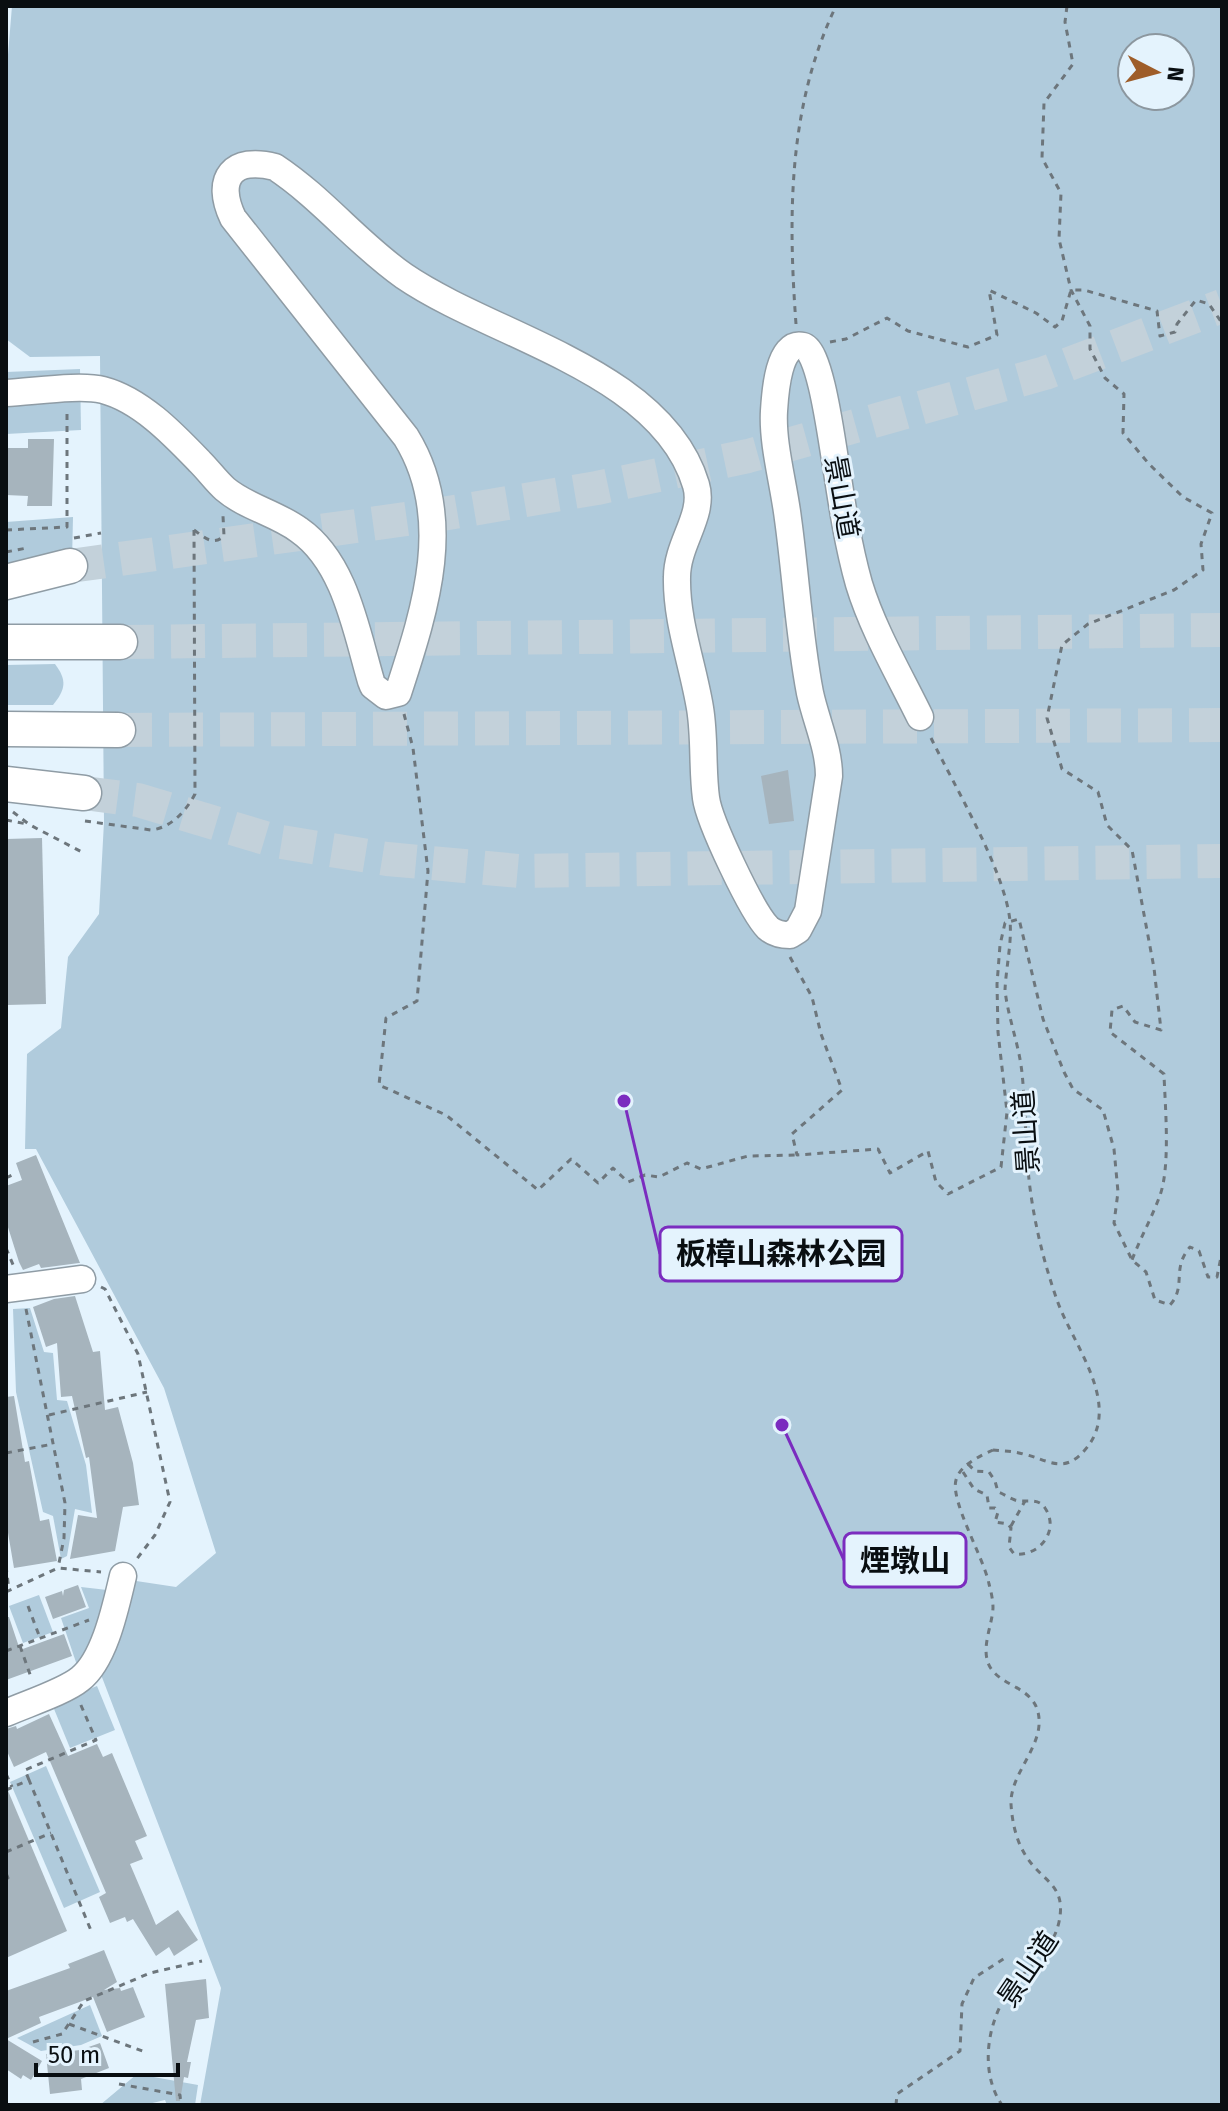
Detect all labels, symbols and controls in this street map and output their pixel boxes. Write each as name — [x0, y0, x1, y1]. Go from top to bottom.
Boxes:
north arrow — [1116, 32, 1196, 112]
text: N — [1161, 65, 1190, 83]
street label: 景山道 — [818, 453, 866, 541]
street label: 景山道 — [1007, 1089, 1045, 1175]
callout: 板樟山森林公园 — [660, 1227, 902, 1281]
text: 板樟山森林公园 — [676, 1236, 886, 1272]
callout: 煙墩山 — [844, 1533, 966, 1587]
text: 煙墩山 — [860, 1543, 950, 1579]
street label: 景山道 — [991, 1925, 1065, 2013]
scale bar — [36, 2027, 178, 2077]
text: 50 m — [48, 2041, 100, 2069]

